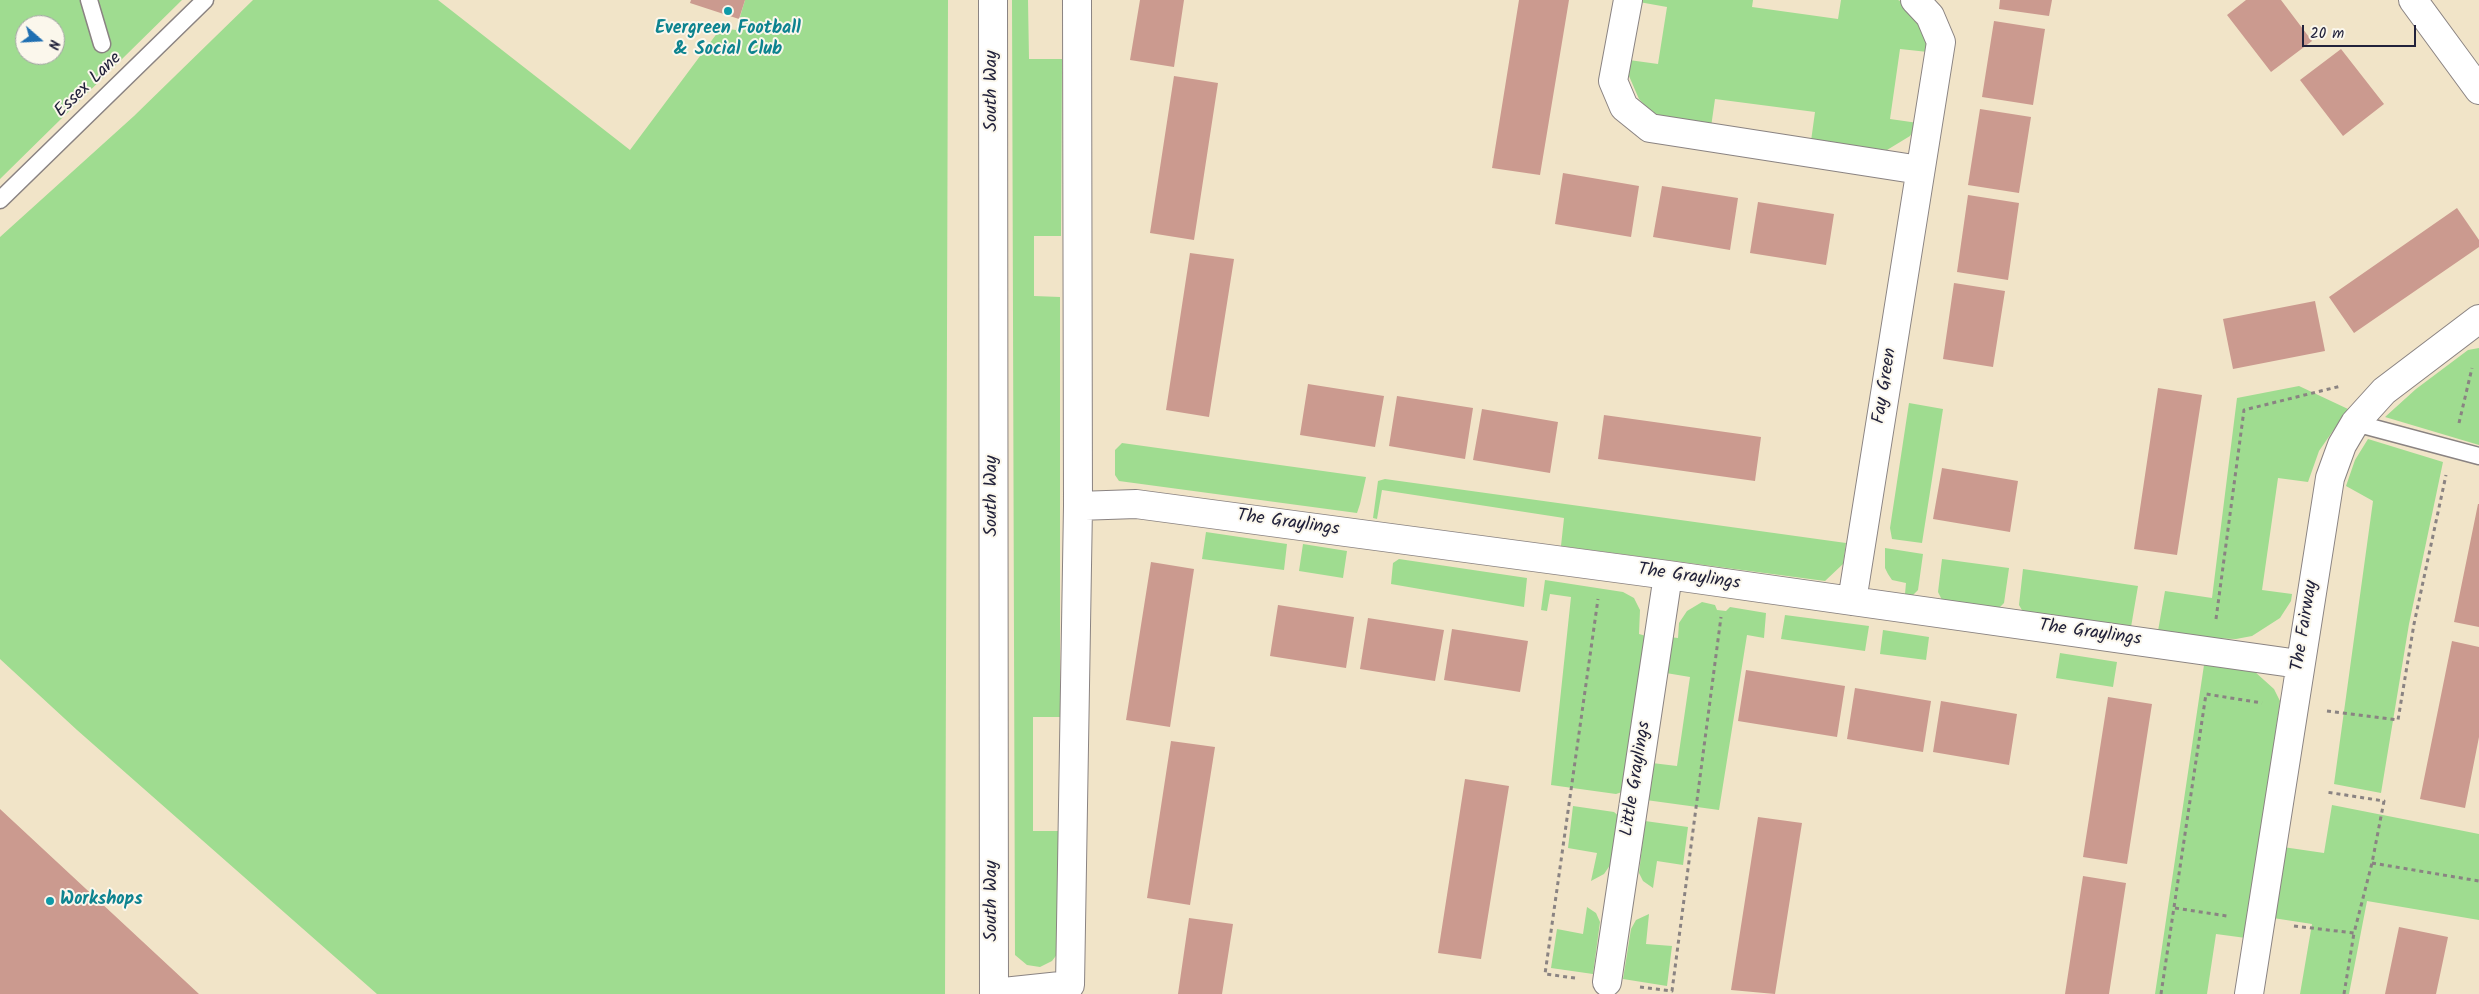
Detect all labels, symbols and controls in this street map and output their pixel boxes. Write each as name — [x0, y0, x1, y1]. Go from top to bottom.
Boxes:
marker: Evergreen Football & Social Club — [722, 5, 734, 17]
north arrow — [15, 15, 65, 65]
scale bar — [2304, 15, 2418, 47]
place label: Evergreen Football & Social Club — [655, 19, 801, 62]
text: 20 m — [2310, 22, 2344, 46]
text: N — [41, 37, 65, 52]
street label: Essex Lane — [51, 49, 127, 123]
street label: South Way — [982, 50, 1004, 132]
street label: Fay Green — [1869, 347, 1903, 425]
street label: South Way — [982, 455, 1004, 537]
street label: The Graylings — [1236, 506, 1340, 542]
street label: The Graylings — [1637, 560, 1741, 596]
street label: The Fairway — [2288, 579, 2324, 673]
street label: The Graylings — [2038, 616, 2142, 652]
street label: Little Graylings — [1617, 720, 1657, 838]
street label: South Way — [982, 860, 1004, 942]
place label: Workshops — [60, 890, 143, 912]
marker: Workshops — [44, 895, 56, 907]

